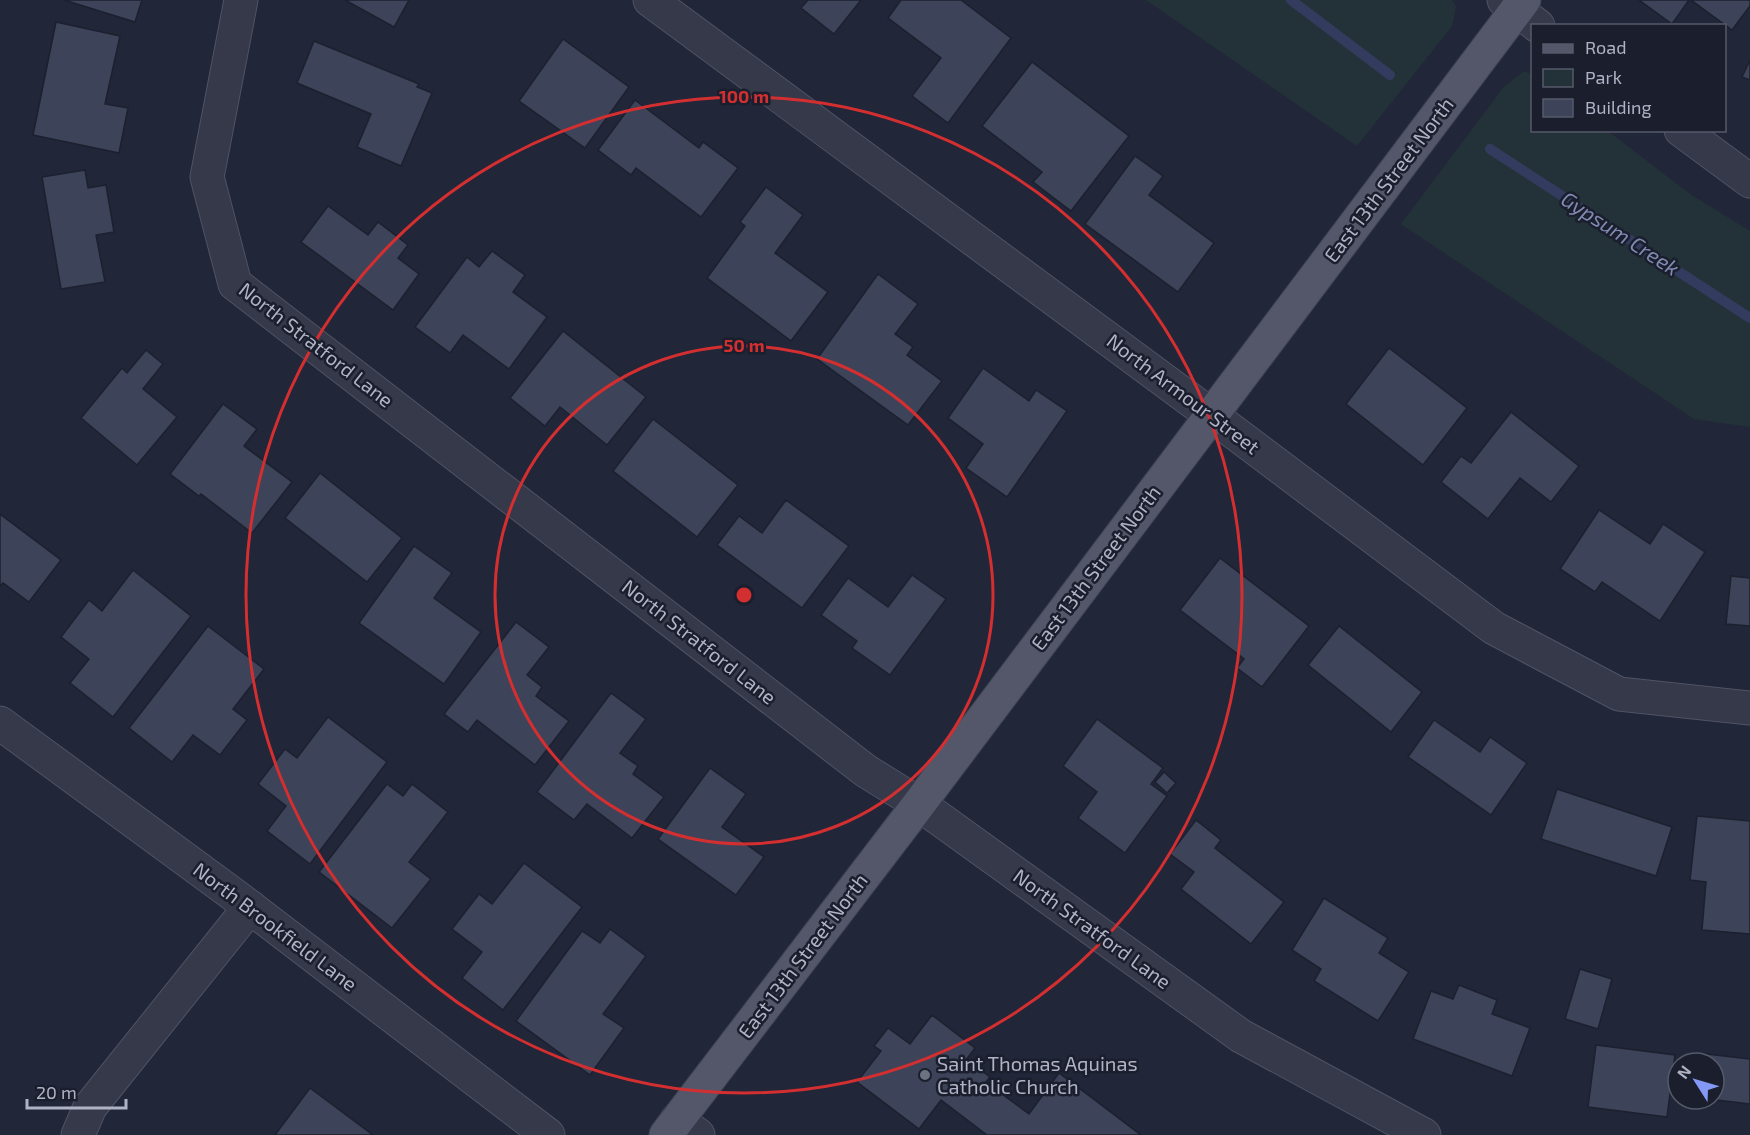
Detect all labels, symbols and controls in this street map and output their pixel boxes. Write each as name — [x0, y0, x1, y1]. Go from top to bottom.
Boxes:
legend — [1531, 24, 1726, 132]
text: Road — [1585, 36, 1626, 58]
text: Park — [1585, 66, 1622, 88]
text: 100 m — [719, 85, 769, 107]
street label: East 13th Street North — [1318, 92, 1458, 266]
text: Building — [1585, 96, 1652, 118]
water label: Gypsum Creek — [1557, 185, 1685, 281]
street label: North Stratford Lane — [235, 277, 398, 412]
street label: North Armour Street — [1102, 328, 1265, 459]
text: 50 m — [723, 334, 765, 356]
street label: East 13th Street North — [1025, 480, 1165, 654]
street label: North Stratford Lane — [618, 574, 781, 709]
centre of rings — [734, 585, 754, 605]
street label: North Brookfield Lane — [189, 857, 362, 996]
street label: North Stratford Lane — [1009, 863, 1176, 993]
street label: East 13th Street North — [732, 868, 872, 1042]
place label: Saint Thomas Aquinas Catholic Church — [937, 1051, 1138, 1098]
north arrow — [1666, 1051, 1726, 1111]
text: N — [1673, 1061, 1695, 1082]
marker: Saint Thomas Aquinas Catholic Church — [918, 1068, 932, 1082]
scale bar — [27, 1072, 126, 1110]
text: 20 m — [36, 1081, 77, 1103]

